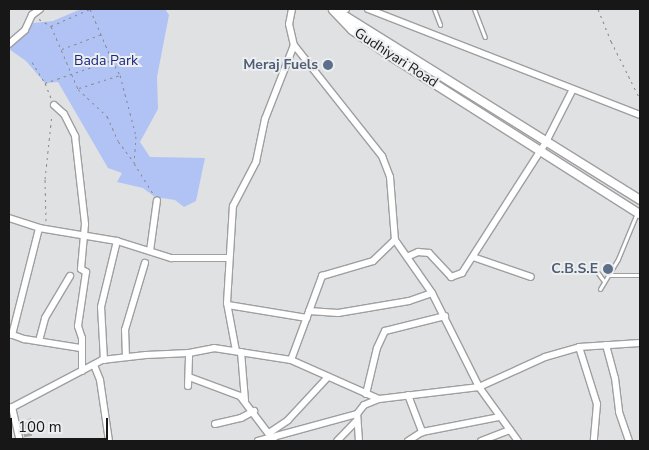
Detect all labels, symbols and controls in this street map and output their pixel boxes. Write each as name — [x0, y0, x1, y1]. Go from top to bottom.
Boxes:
street label: Gudhiyari Road — [351, 25, 441, 91]
park label: Bada Park — [74, 53, 138, 69]
place label: Meraj Fuels — [243, 57, 318, 73]
marker: Meraj Fuels — [322, 59, 334, 71]
place label: C.B.S.E — [551, 261, 598, 277]
marker: C.B.S.E — [602, 263, 614, 275]
scale bar — [12, 408, 110, 440]
text: 100 m — [18, 417, 62, 437]

